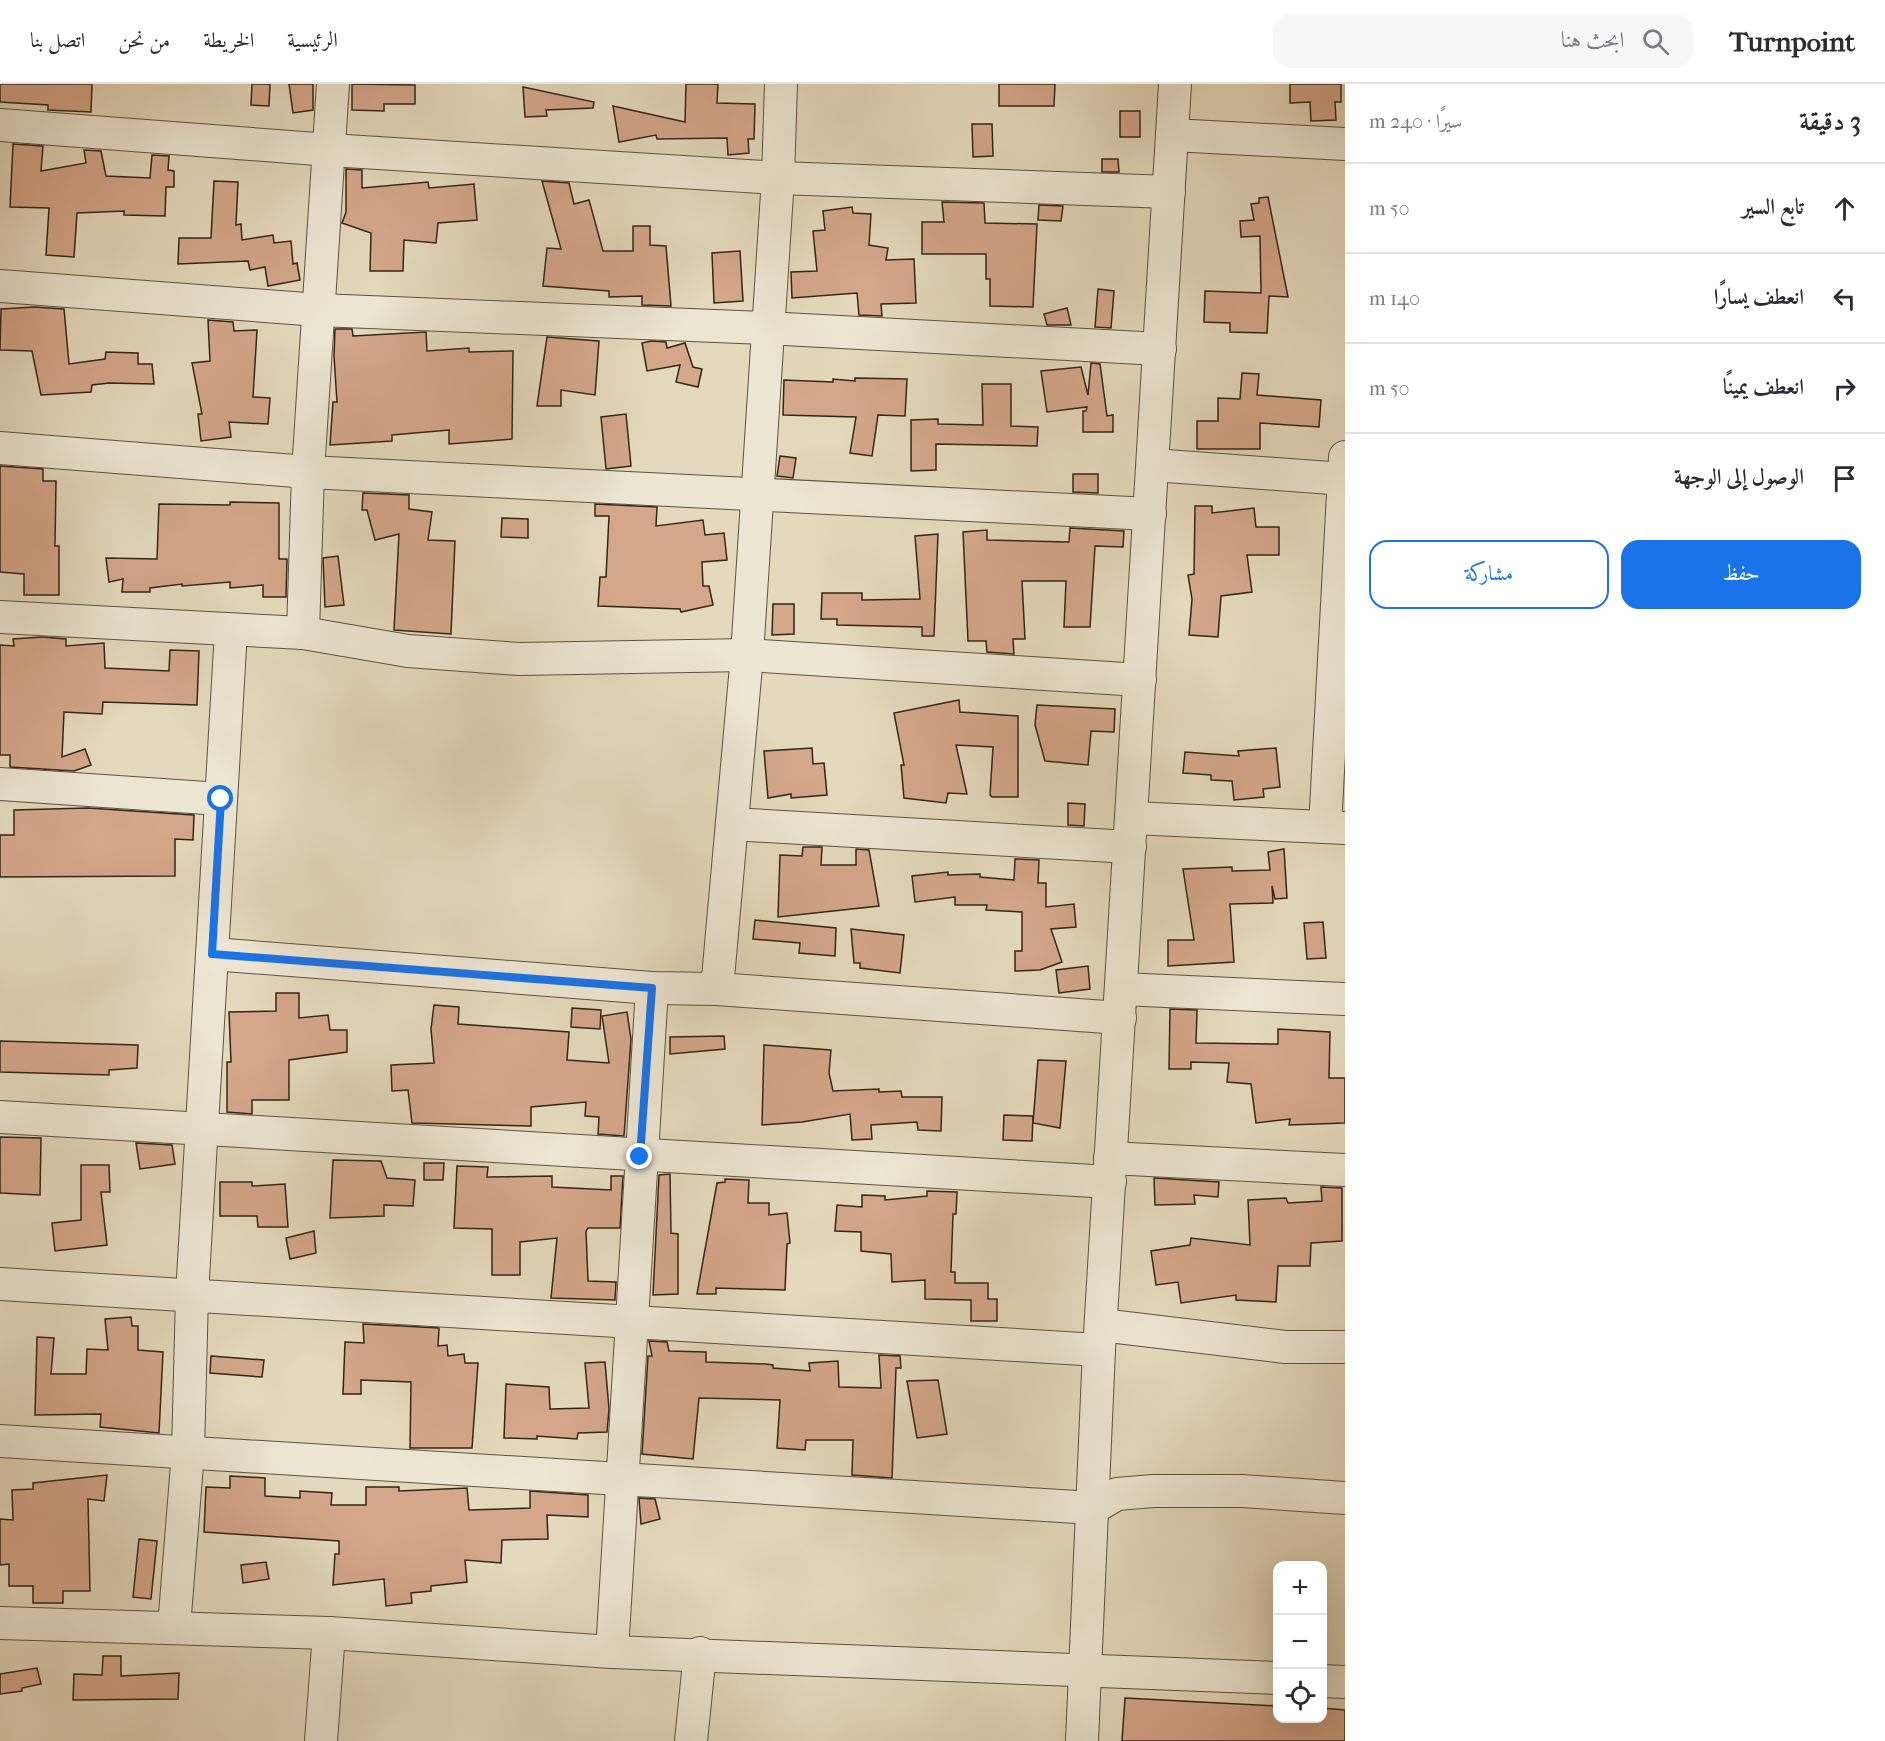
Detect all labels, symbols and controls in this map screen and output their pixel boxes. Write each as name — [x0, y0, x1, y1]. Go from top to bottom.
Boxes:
search box — [1273, 14, 1693, 68]
icon: search — [1639, 25, 1672, 58]
text: Turnpoint — [1729, 25, 1855, 58]
text: ابحث هنا — [1561, 27, 1624, 53]
text: اتصل بنا — [30, 28, 85, 52]
text: من نحن — [118, 28, 170, 52]
text: الخريطة — [203, 28, 254, 52]
text: الرئيسية — [287, 28, 338, 52]
text: 3 دقيقة — [1799, 106, 1861, 137]
text: سيرًا · 240 m — [1369, 110, 1462, 133]
icon: ahead — [1828, 192, 1861, 225]
text: تابع السير — [1742, 194, 1804, 220]
text: 50 m — [1369, 197, 1410, 220]
icon: left — [1828, 282, 1861, 315]
text: انعطف يسارًا — [1714, 284, 1804, 310]
text: 140 m — [1369, 287, 1420, 310]
icon: right — [1828, 372, 1861, 405]
text: انعطف يمينًا — [1723, 374, 1804, 400]
text: 50 m — [1369, 377, 1410, 400]
icon: arrive — [1828, 462, 1861, 495]
text: الوصول إلى الوجهة — [1674, 464, 1804, 490]
button: مشاركة — [1369, 540, 1609, 609]
button: حفظ — [1621, 540, 1861, 609]
route start — [207, 785, 233, 811]
route end — [626, 1143, 652, 1169]
map controls — [1273, 1561, 1327, 1723]
button: + — [1273, 1561, 1327, 1615]
button: − — [1273, 1615, 1327, 1669]
button: locate — [1273, 1669, 1327, 1723]

